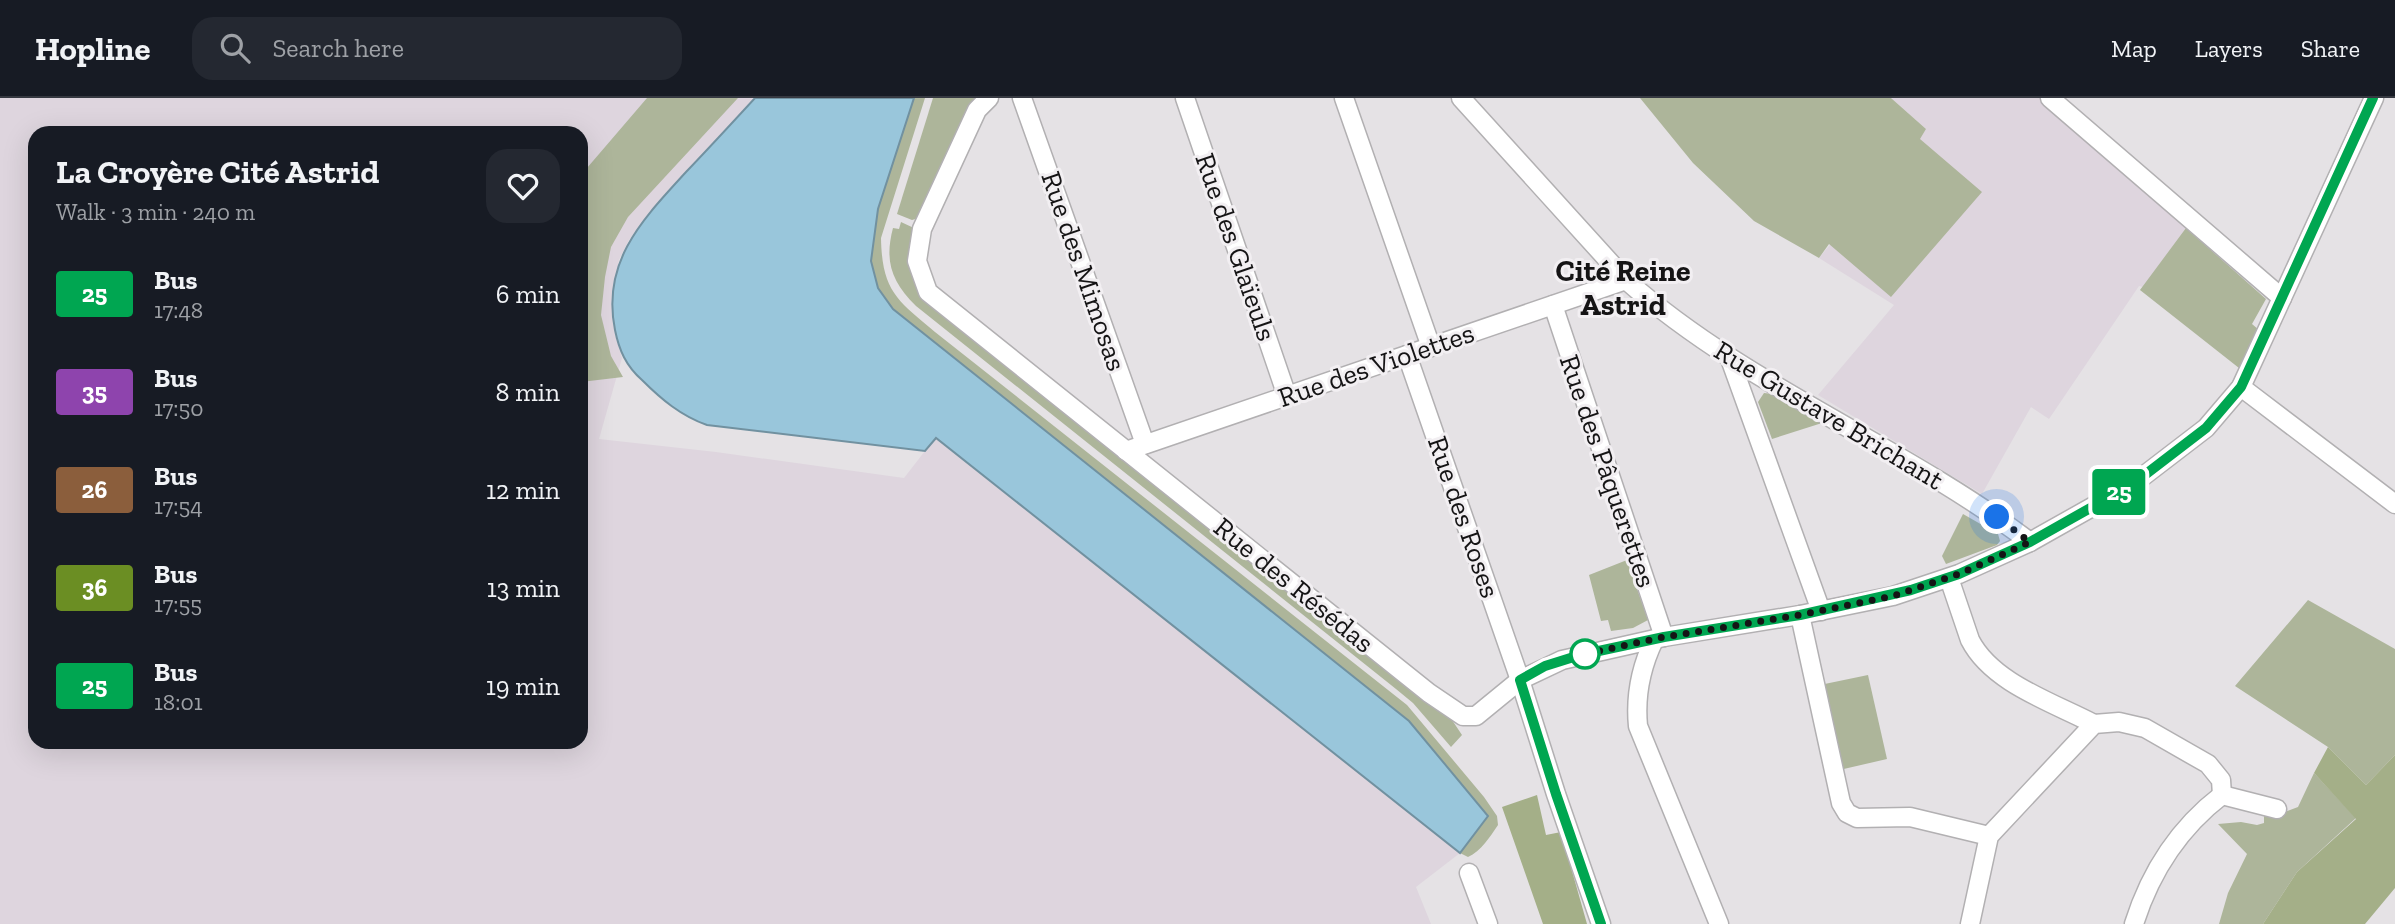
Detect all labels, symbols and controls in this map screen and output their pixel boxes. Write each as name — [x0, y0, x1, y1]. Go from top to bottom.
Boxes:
search box — [192, 17, 682, 80]
text: Hopline — [35, 29, 150, 68]
icon: search — [216, 29, 254, 67]
text: Search here — [272, 32, 404, 64]
text: Map — [2111, 34, 2157, 63]
text: Layers — [2195, 34, 2263, 63]
text: Share — [2301, 34, 2360, 63]
button: heart — [486, 149, 560, 223]
street label: Rue des Glaïeuls — [1188, 149, 1284, 345]
text: La Croyère Cité Astrid — [56, 152, 379, 191]
street label: Rue des Mimosas — [1034, 167, 1134, 375]
text: Walk · 3 min · 240 m — [56, 198, 255, 226]
district label: Cité Reine Astrid — [1556, 253, 1691, 323]
text: Bus — [154, 264, 197, 296]
text: 6 min — [496, 278, 560, 310]
text: 25 — [82, 279, 107, 308]
text: 17:48 — [154, 296, 203, 324]
street label: Rue des Violettes — [1274, 316, 1478, 414]
street label: Rue Gustave Brichant — [1708, 334, 1950, 497]
street label: Rue des Pâquerettes — [1553, 350, 1663, 592]
text: Bus — [154, 362, 197, 394]
text: 8 min — [495, 376, 560, 408]
text: 35 — [82, 377, 107, 406]
text: 17:50 — [154, 394, 203, 422]
street label: Rue des Roses — [1421, 432, 1507, 602]
text: Bus — [154, 460, 197, 492]
line badge: 25 — [2088, 469, 2150, 515]
text: 12 min — [486, 474, 560, 506]
text: 26 — [82, 475, 107, 504]
text: 25 — [2106, 477, 2132, 506]
text: 17:54 — [154, 492, 203, 520]
your location — [1979, 499, 2014, 534]
street label: Rue des Résédas — [1207, 510, 1381, 660]
text: Bus — [154, 558, 197, 590]
text: 13 min — [487, 572, 560, 604]
text: 36 — [82, 573, 107, 602]
text: 17:55 — [154, 590, 202, 618]
unlabelled marker — [1570, 639, 1600, 669]
text: Bus — [154, 656, 197, 688]
text: 19 min — [486, 670, 560, 702]
text: 25 — [82, 671, 107, 700]
text: 18:01 — [154, 688, 202, 716]

